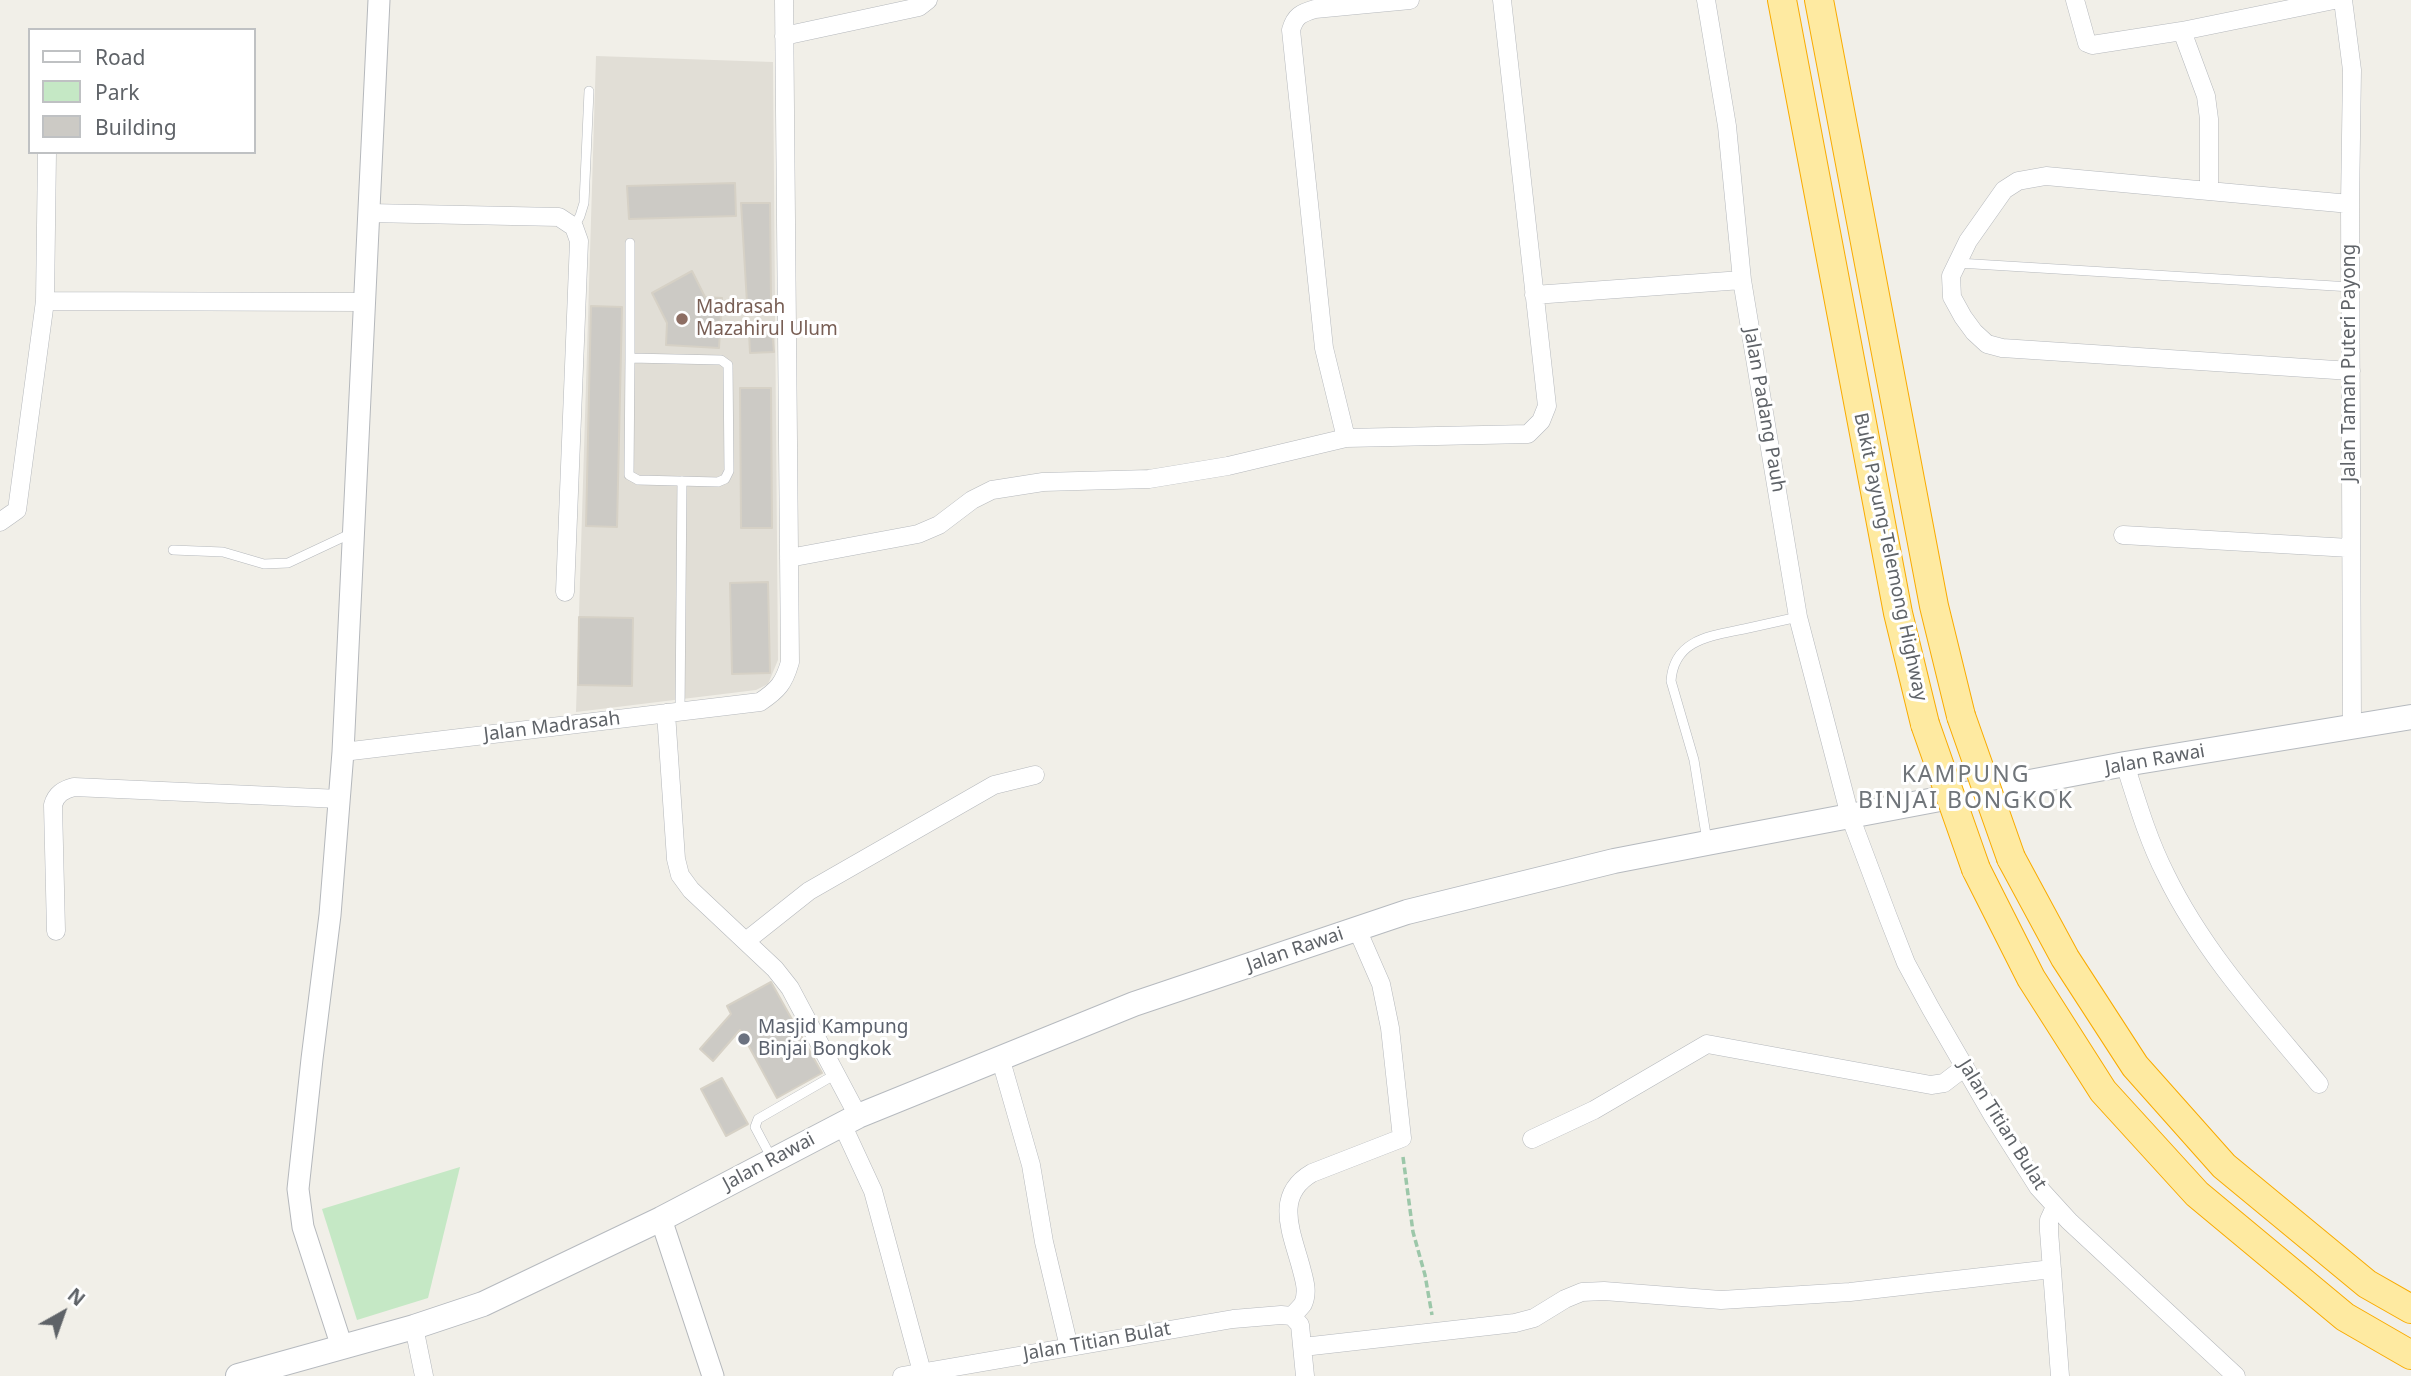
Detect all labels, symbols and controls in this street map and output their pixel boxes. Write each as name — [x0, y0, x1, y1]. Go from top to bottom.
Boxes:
legend — [28, 28, 256, 154]
text: Road — [95, 43, 145, 71]
text: Park — [95, 78, 139, 106]
text: Building — [95, 113, 177, 141]
street label: Jalan Taman Puteri Payong — [2339, 244, 2361, 482]
place label: Madrasah Mazahirul Ulum — [696, 297, 838, 341]
marker: Madrasah Mazahirul Ulum — [674, 311, 690, 327]
street label: Jalan Padang Pauh — [1738, 326, 1790, 494]
street label: Bukit Payung-Telemong Highway — [1848, 411, 1932, 703]
street label: Jalan Madrasah — [482, 707, 622, 747]
street label: Jalan Rawai — [2103, 740, 2207, 780]
district label: KAMPUNG BINJAI BONGKOK — [1860, 761, 2072, 815]
street label: Jalan Rawai — [1244, 923, 1346, 977]
place label: Masjid Kampung Binjai Bongkok — [758, 1017, 908, 1061]
marker: Masjid Kampung Binjai Bongkok — [736, 1031, 752, 1047]
street label: Jalan Titian Bulat — [1953, 1056, 2051, 1194]
street label: Jalan Rawai — [719, 1128, 819, 1196]
north arrow — [28, 1278, 98, 1348]
text: N — [62, 1282, 91, 1312]
street label: Jalan Titian Bulat — [1022, 1318, 1172, 1366]

